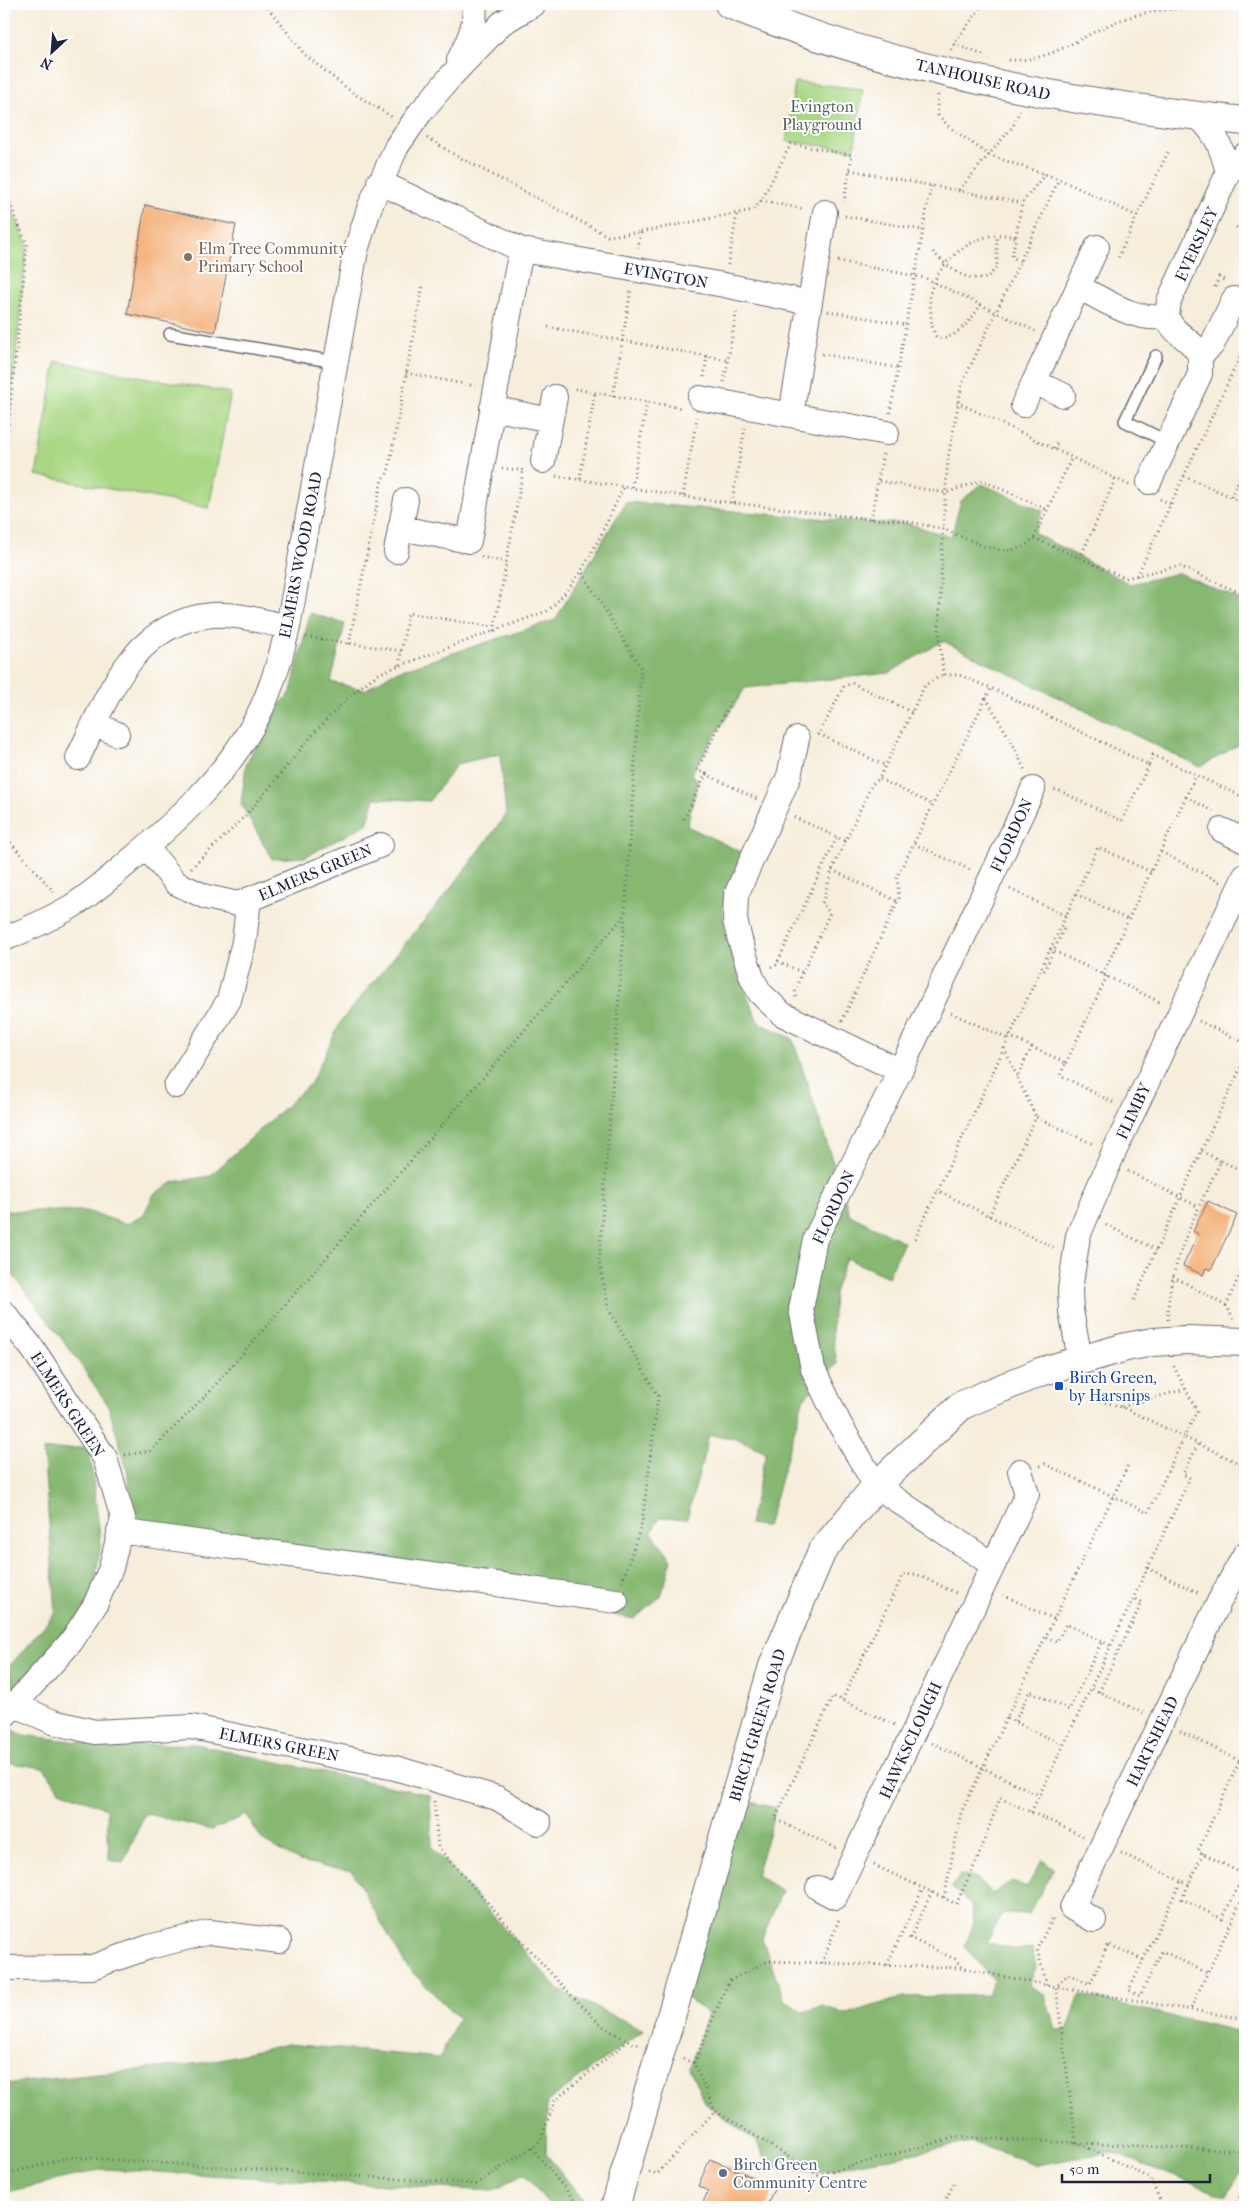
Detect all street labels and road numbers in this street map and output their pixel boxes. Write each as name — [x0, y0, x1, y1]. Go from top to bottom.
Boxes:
street label: TANHOUSE ROAD — [914, 55, 1052, 104]
street label: EVERSLEY — [1171, 203, 1222, 285]
street label: EVINGTON — [622, 259, 709, 292]
street label: ELMERS WOOD ROAD — [275, 470, 326, 640]
street label: FLORDON — [986, 795, 1037, 875]
street label: ELMERS GREEN — [255, 840, 375, 905]
street label: FLIMBY — [1112, 1079, 1155, 1143]
street label: FLORDON — [808, 1167, 859, 1247]
street label: ELMERS GREEN — [26, 1348, 109, 1460]
street label: BIRCH GREEN ROAD — [725, 1646, 790, 1804]
street label: HAWKSCLOUGH — [875, 1678, 946, 1802]
street label: HARTSHEAD — [1122, 1693, 1183, 1790]
street label: ELMERS GREEN — [217, 1724, 340, 1765]

